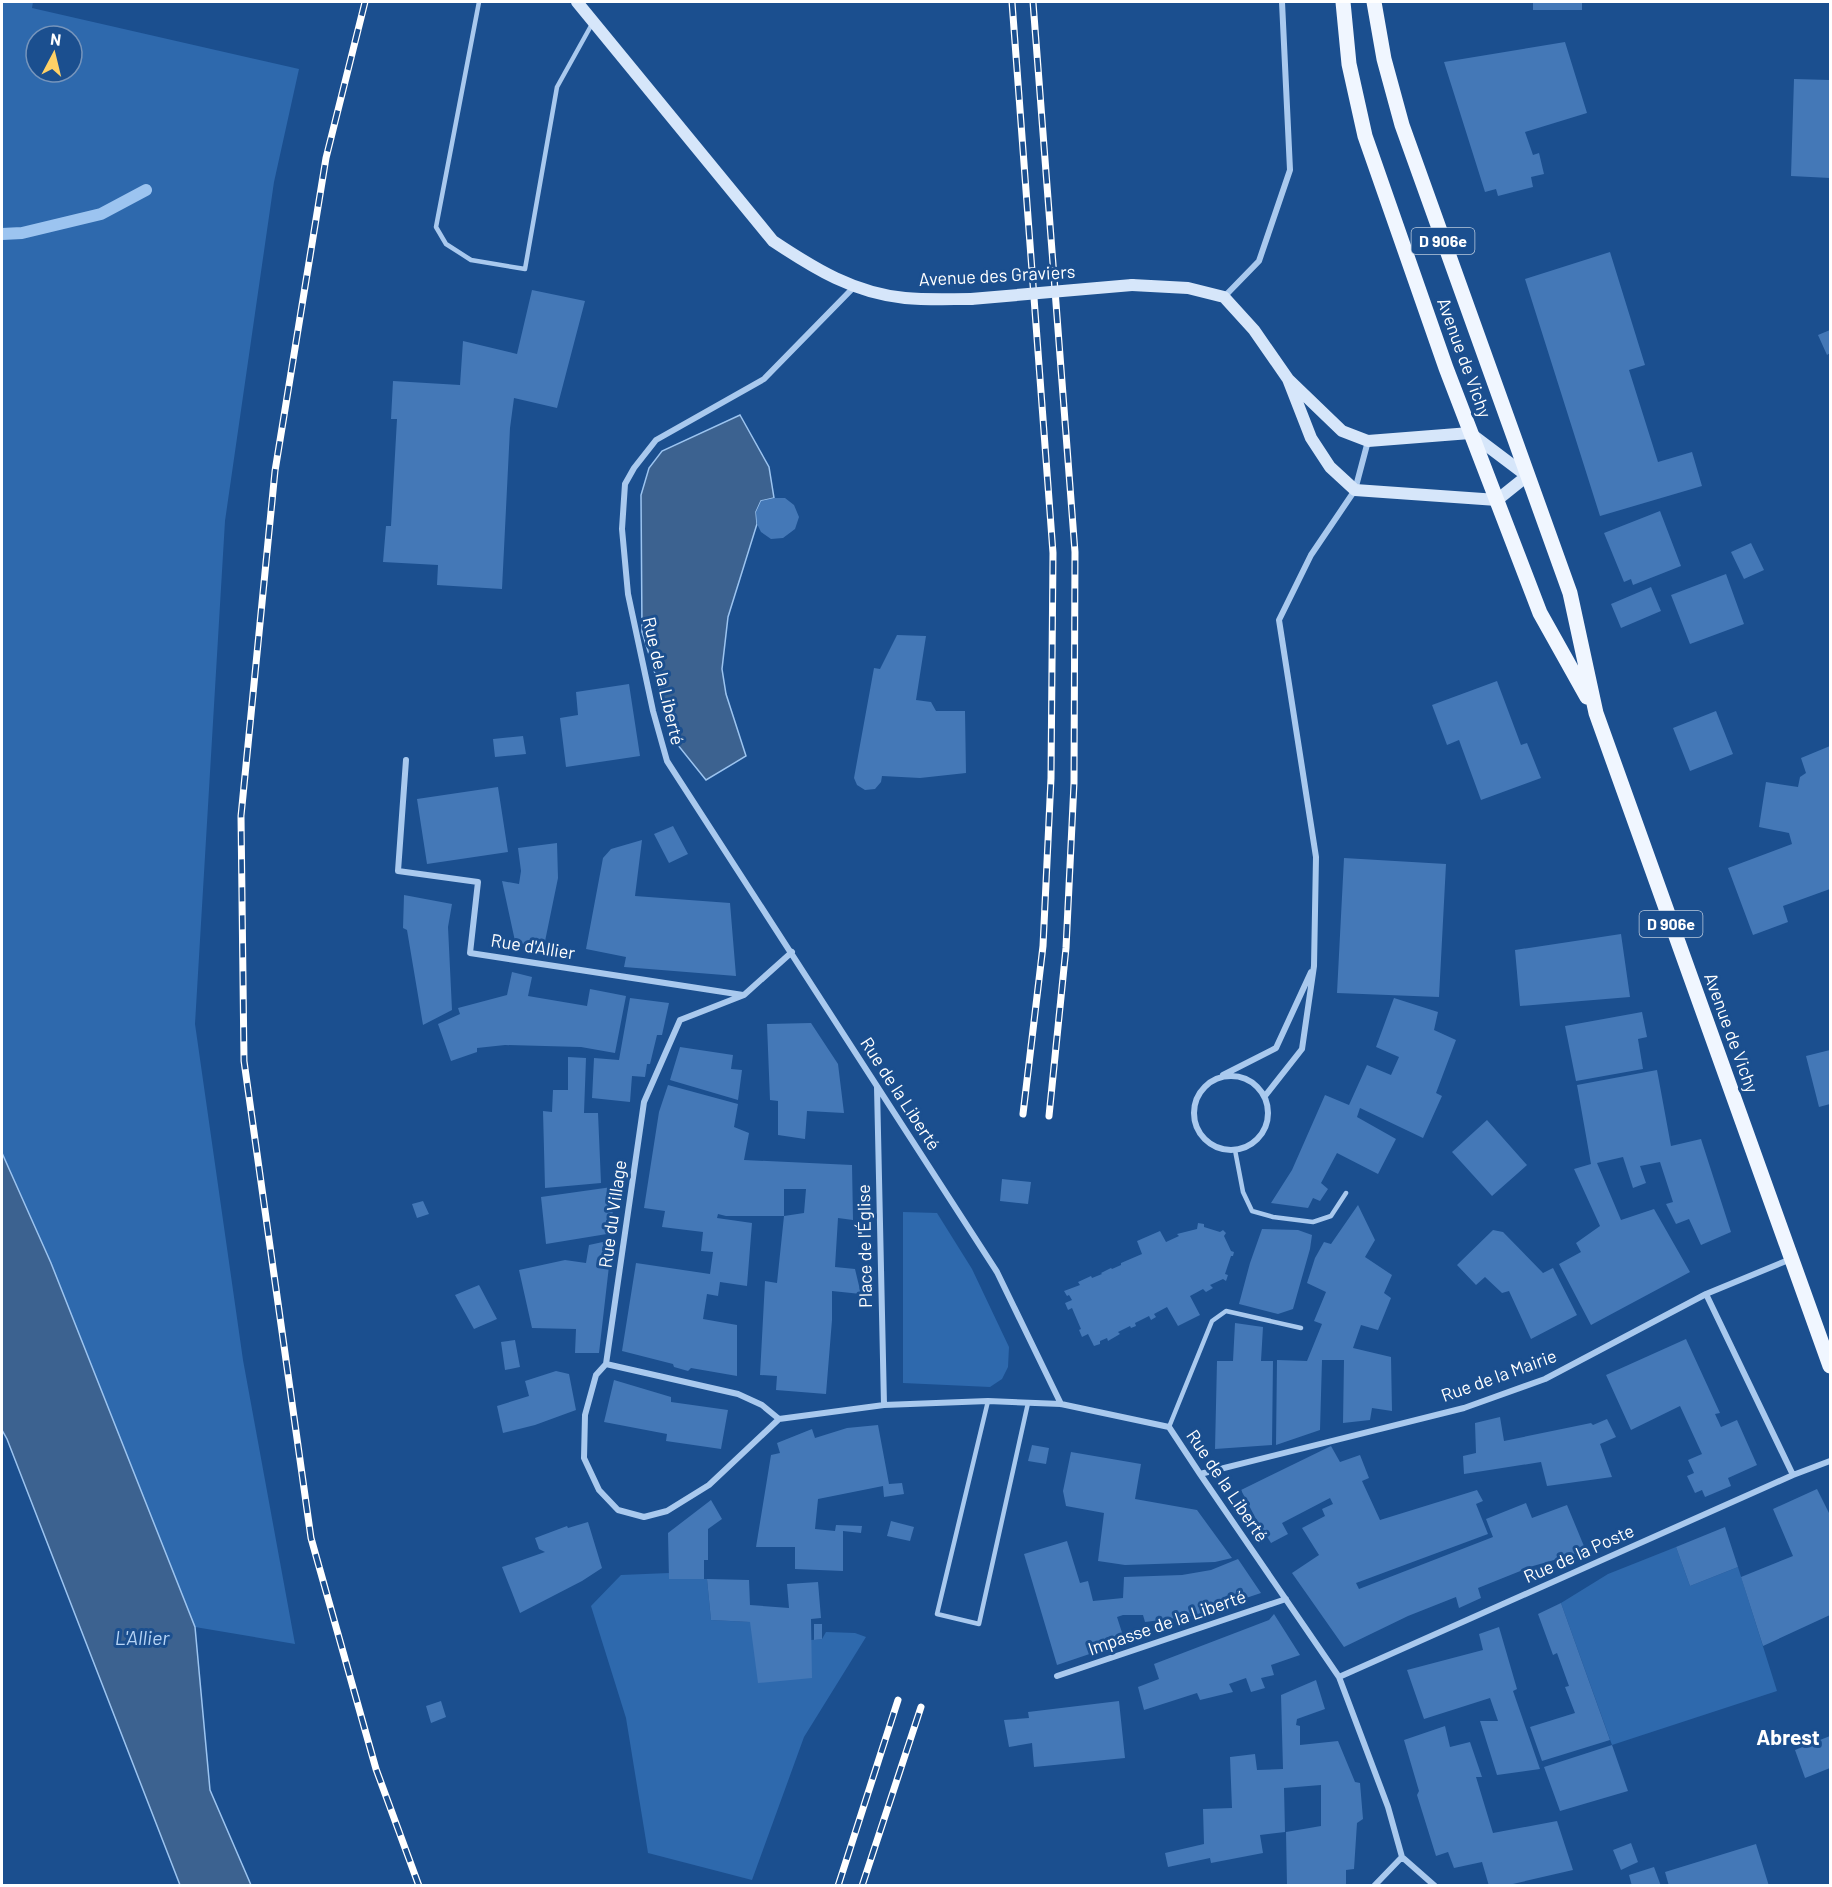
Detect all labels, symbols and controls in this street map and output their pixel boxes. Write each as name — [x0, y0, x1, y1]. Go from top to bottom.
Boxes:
north arrow — [24, 24, 84, 84]
text: N — [49, 29, 62, 49]
road number: D 906e — [1412, 228, 1474, 254]
street label: Avenue des Graviers — [918, 260, 1076, 290]
street label: Avenue de Vichy — [1433, 295, 1497, 421]
street label: Rue de la Liberté — [639, 615, 689, 747]
road number: D 906e — [1640, 911, 1702, 937]
street label: Rue d'Allier — [489, 929, 577, 964]
street label: Avenue de Vichy — [1700, 970, 1764, 1096]
street label: Rue de la Liberté — [856, 1033, 946, 1154]
street label: Rue du Village — [594, 1158, 630, 1269]
street label: Place de l'Église — [852, 1184, 876, 1308]
street label: Rue de la Mairie — [1438, 1344, 1559, 1406]
street label: Rue de la Liberté — [1182, 1425, 1273, 1546]
street label: Rue de la Poste — [1520, 1519, 1637, 1587]
street label: Impasse de la Liberté — [1085, 1585, 1249, 1659]
water label: L'Allier — [115, 1625, 170, 1649]
district label: Abrest — [1756, 1724, 1820, 1749]

